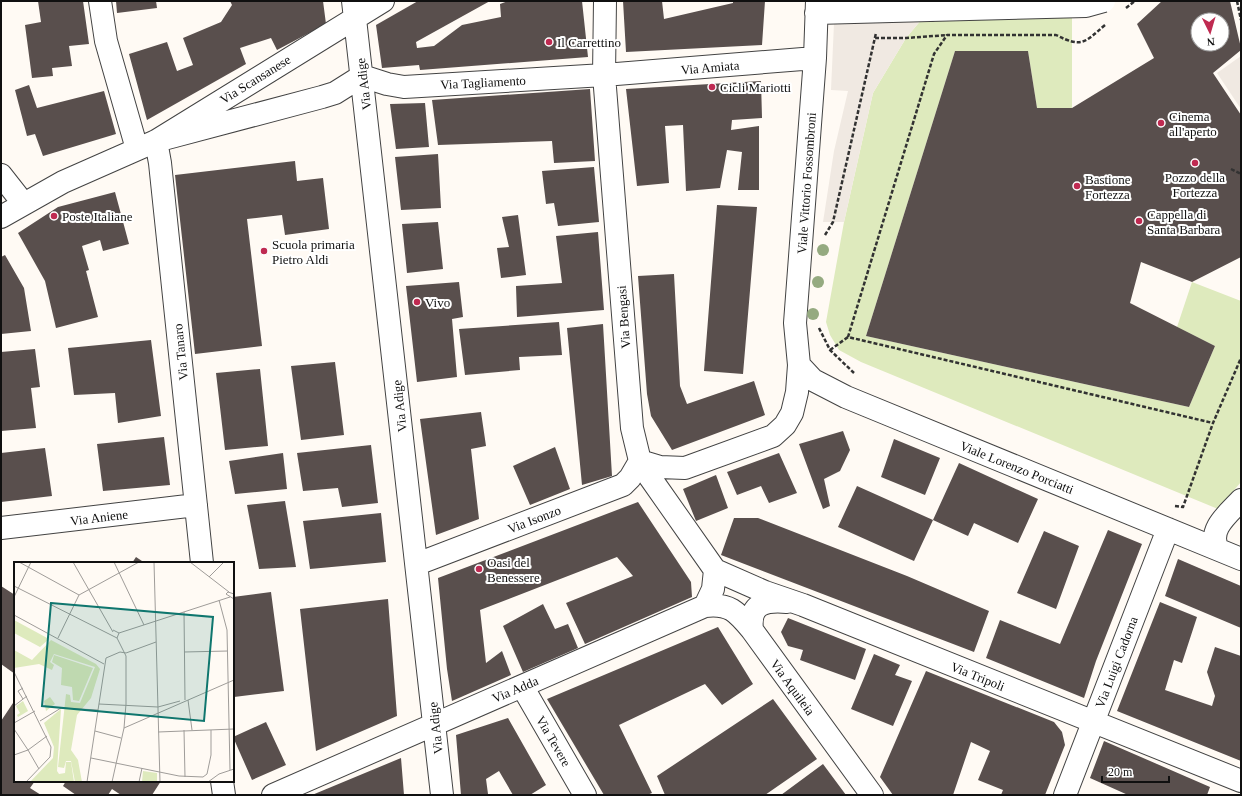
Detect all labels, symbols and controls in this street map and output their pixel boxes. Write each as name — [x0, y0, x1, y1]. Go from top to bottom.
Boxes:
north arrow — [1190, 12, 1230, 52]
place label: Il Carrettino — [557, 35, 621, 50]
text: N — [1206, 36, 1215, 48]
marker: Il Carrettino — [544, 37, 554, 47]
street label: Via Scansanese — [217, 52, 294, 107]
street label: Via Adige — [353, 57, 374, 111]
street label: Via Amiata — [680, 57, 740, 78]
street label: Via Tagliamento — [440, 73, 526, 92]
place label: Cicli Mariotti — [720, 80, 792, 95]
marker: Cicli Mariotti — [707, 82, 717, 92]
place label: Cinema all'aperto — [1169, 109, 1217, 139]
street label: Viale Vittorio Fossombroni — [794, 111, 819, 254]
marker: Cinema all'aperto — [1156, 118, 1166, 128]
marker: Pozzo della Fortezza — [1190, 158, 1200, 168]
place label: Pozzo della Fortezza — [1165, 170, 1225, 200]
place label: Bastione Fortezza — [1085, 172, 1131, 202]
marker: Bastione Fortezza — [1072, 181, 1082, 191]
place label: Cappella di Santa Barbara — [1147, 207, 1221, 237]
place label: Poste Italiane — [62, 209, 133, 224]
marker: Poste Italiane — [49, 211, 59, 221]
marker: Cappella di Santa Barbara — [1134, 216, 1144, 226]
place label: Scuola primaria Pietro Aldi — [272, 237, 355, 267]
marker: Scuola primaria Pietro Aldi — [259, 246, 269, 256]
street label: Via Bengasi — [614, 285, 633, 349]
place label: Vivo — [425, 295, 450, 310]
marker: Vivo — [412, 297, 422, 307]
street label: Via Tanaro — [170, 323, 191, 381]
street label: Via Adige — [389, 379, 410, 433]
street label: Viale Lorenzo Porciatti — [958, 438, 1076, 497]
street label: Via Isonzo — [505, 502, 563, 536]
street label: Via Aniene — [69, 506, 129, 528]
place label: Oasi del Benessere — [487, 555, 540, 585]
inset map — [14, 562, 234, 782]
marker: Oasi del Benessere — [474, 564, 484, 574]
street label: Via Luigi Cadorna — [1092, 614, 1141, 710]
street label: Via Aquileia — [767, 656, 818, 718]
street label: Via Tripoli — [949, 659, 1007, 694]
street label: Via Adda — [490, 673, 541, 706]
street label: Via Adige — [425, 701, 446, 755]
street label: Via Tevere — [533, 713, 574, 770]
scale bar — [1102, 758, 1169, 784]
text: 20 m — [1108, 765, 1133, 779]

